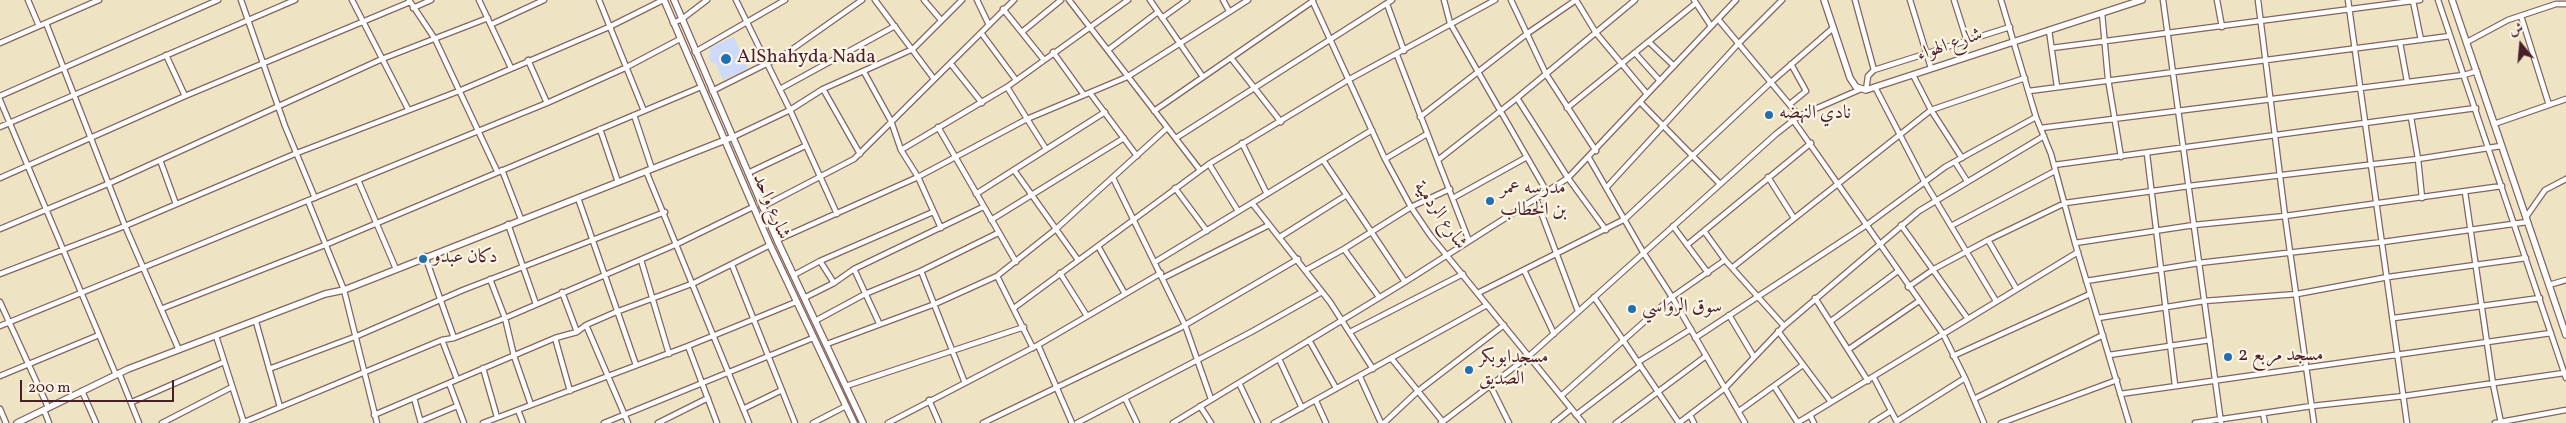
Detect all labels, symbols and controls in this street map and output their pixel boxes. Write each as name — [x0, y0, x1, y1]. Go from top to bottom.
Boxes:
text: ش — [2507, 19, 2526, 41]
north arrow — [2496, 20, 2546, 70]
street label: شارع الهواء — [1914, 24, 1986, 68]
place label: AlShahyda Nada — [737, 48, 876, 70]
marker: AlShahyda Nada — [719, 52, 733, 66]
place label: نادي النهضه — [1779, 104, 1851, 126]
marker: نادي النهضه — [1763, 109, 1775, 121]
street label: شارع واحد — [746, 171, 794, 243]
street label: شارع الردمية — [1407, 177, 1471, 255]
place label: مدرسه عمر بن الخطاب — [1500, 179, 1567, 223]
marker: مدرسه عمر بن الخطاب — [1484, 195, 1496, 207]
place label: دكان عبدو — [433, 248, 497, 270]
marker: دكان عبدو — [417, 253, 429, 265]
place label: سوق الرواسي — [1642, 298, 1722, 320]
marker: سوق الرواسي — [1626, 303, 1638, 315]
place label: مسجد مربع 2 — [2238, 346, 2323, 368]
place label: مسجدابوبكر الصديق — [1479, 348, 1548, 392]
marker: مسجد مربع 2 — [2222, 351, 2234, 363]
marker: مسجدابوبكر الصديق — [1463, 364, 1475, 376]
scale bar — [22, 370, 176, 402]
text: 200 m — [28, 378, 71, 399]

